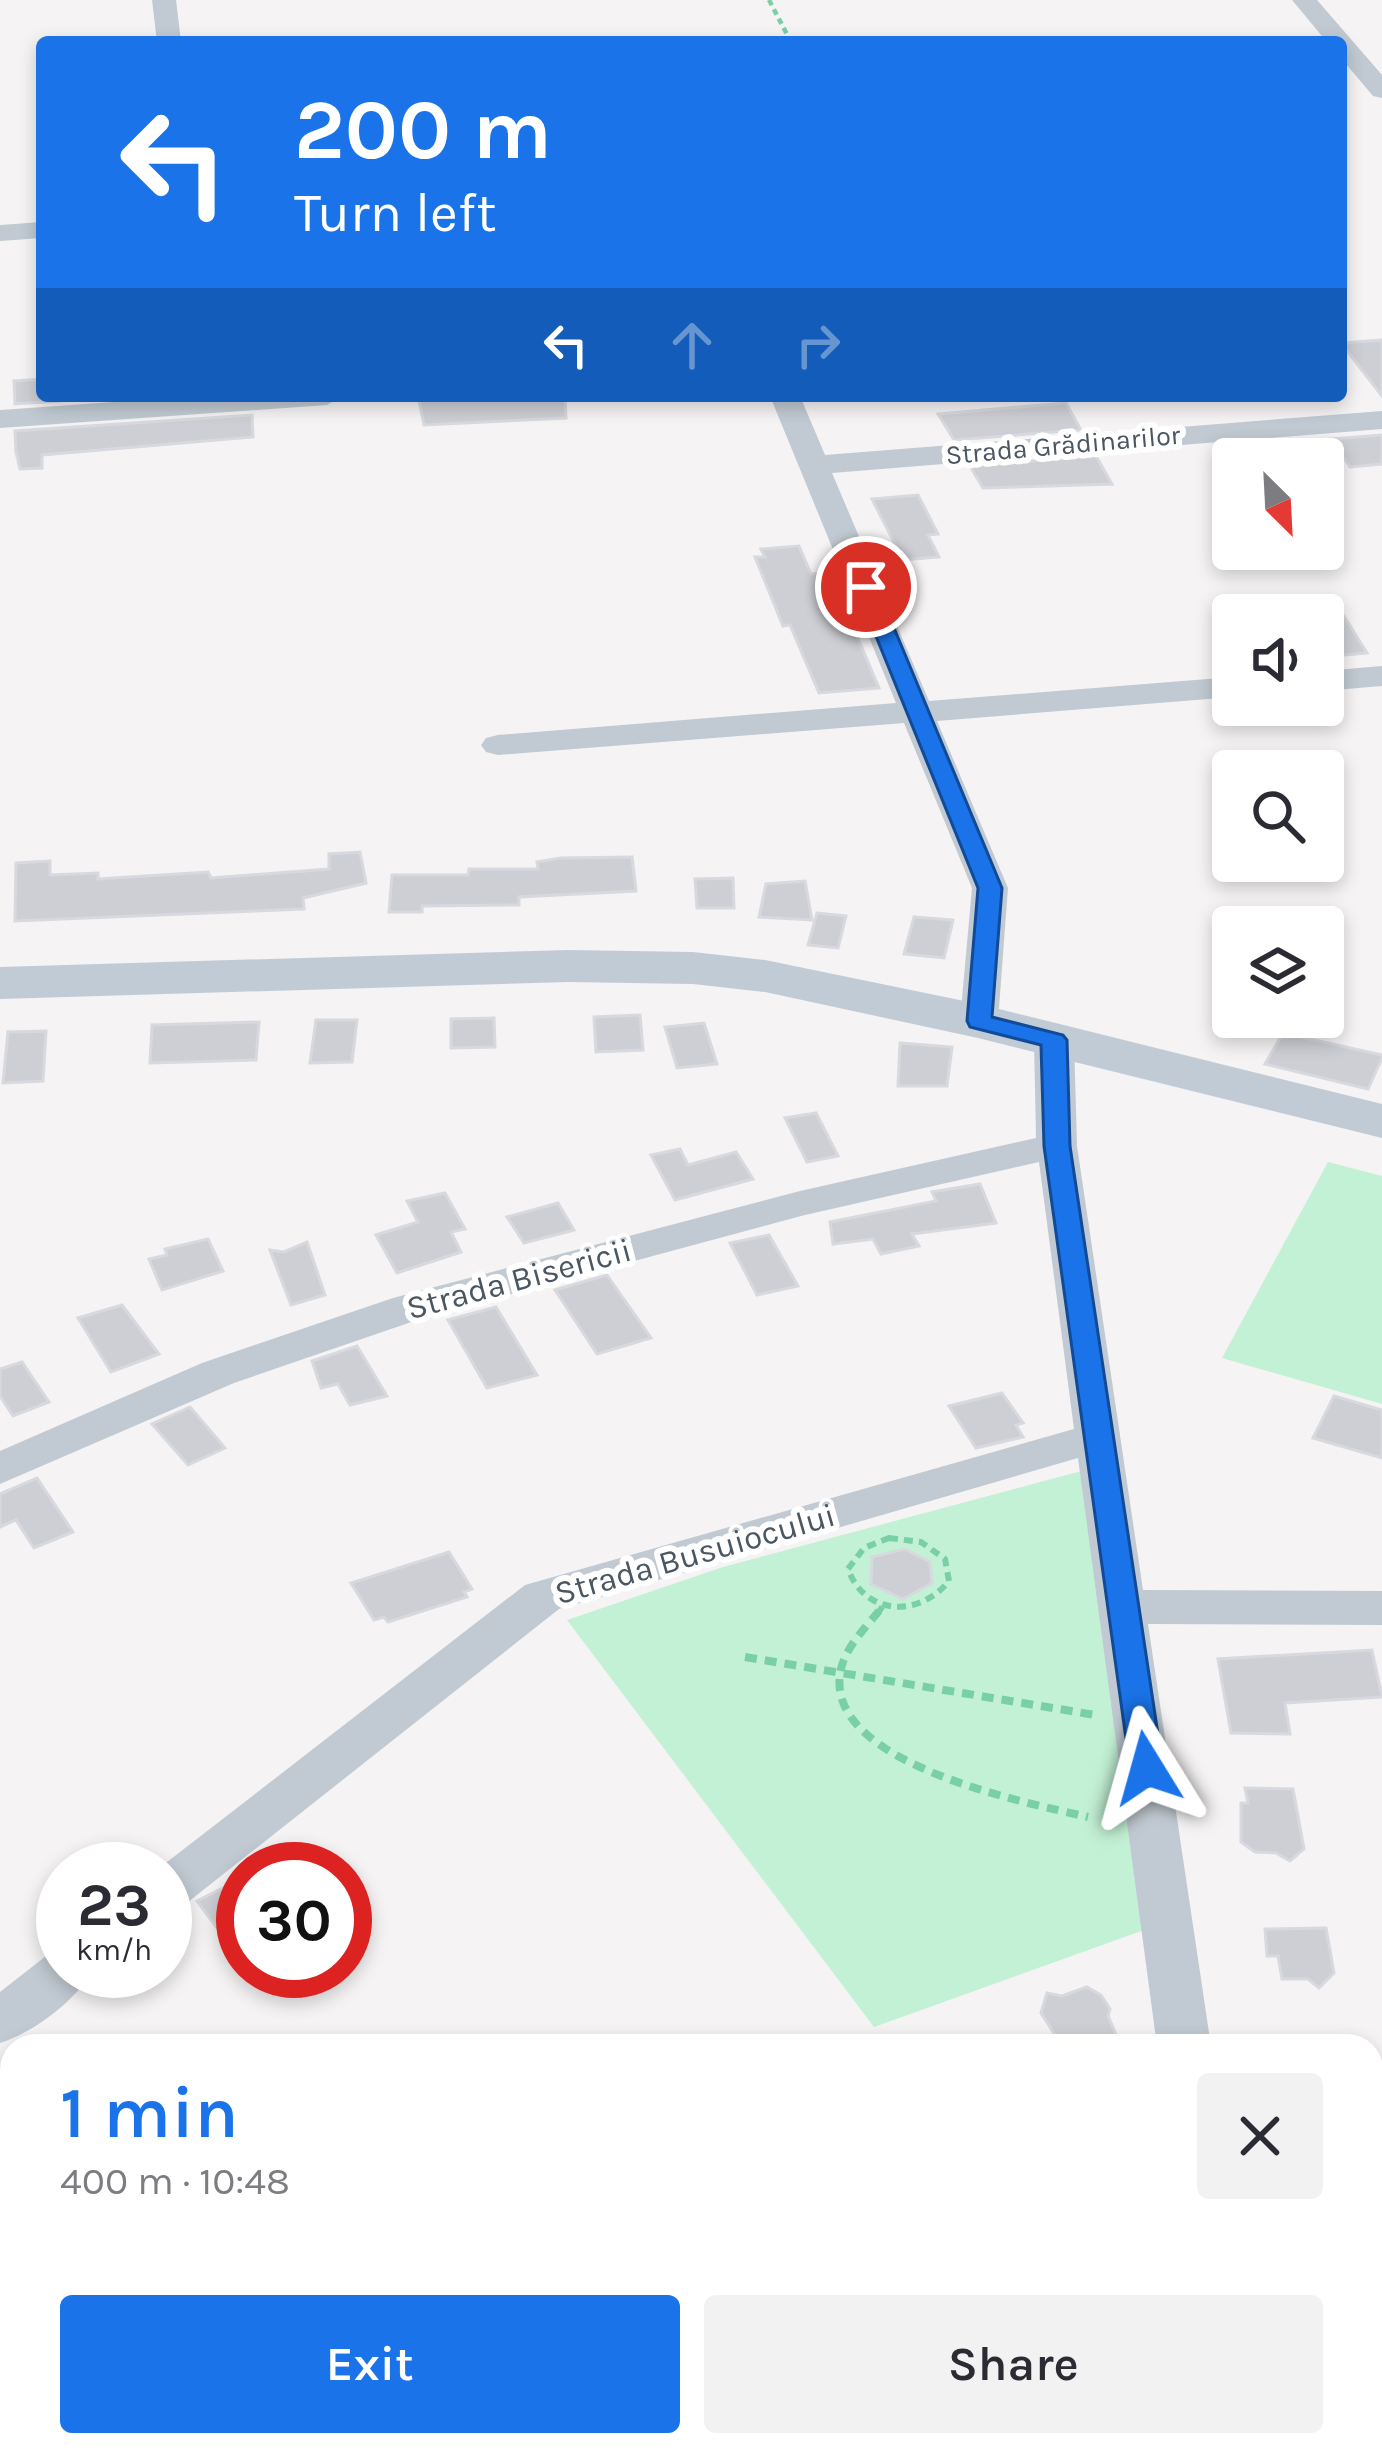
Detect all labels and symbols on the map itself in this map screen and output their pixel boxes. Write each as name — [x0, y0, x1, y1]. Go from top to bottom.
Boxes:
street label: Strada Grădinarilor — [944, 419, 1182, 471]
north arrow — [1212, 438, 1344, 570]
pin — [815, 536, 917, 638]
street label: Strada Bisericii — [402, 1231, 636, 1327]
street label: Strada Busuiocului — [550, 1496, 840, 1612]
position arrow — [1084, 1705, 1210, 1831]
speed limit sign: 30 — [216, 1842, 372, 1998]

